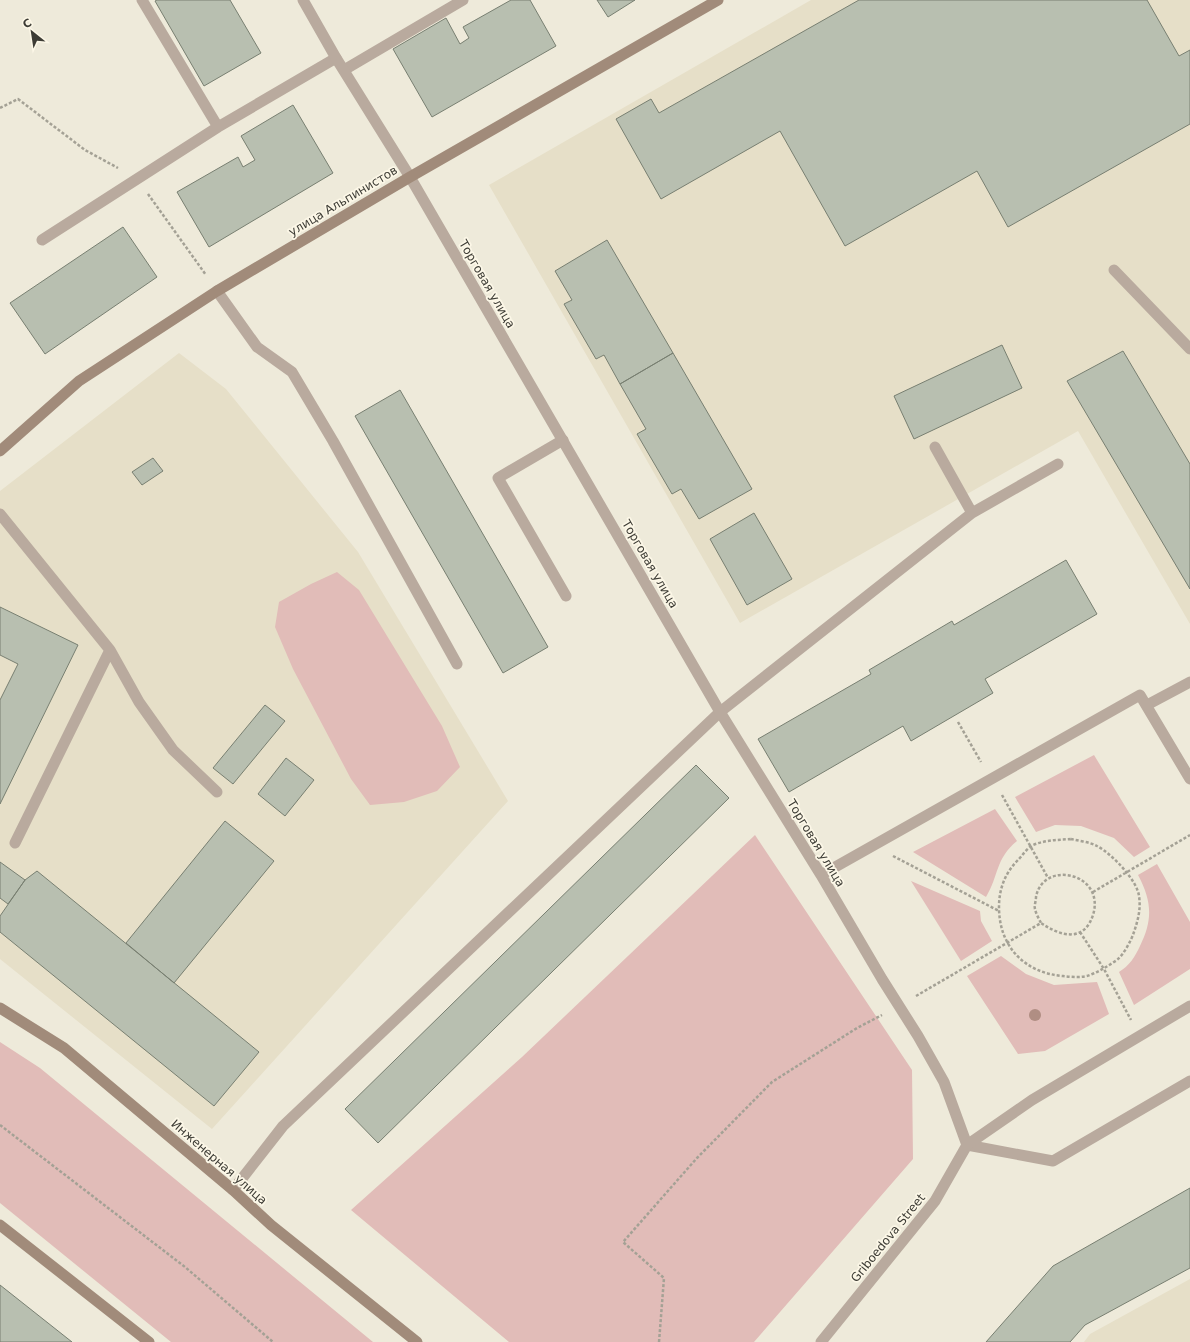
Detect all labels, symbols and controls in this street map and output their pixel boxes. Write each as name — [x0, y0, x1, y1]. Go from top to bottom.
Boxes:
north arrow — [12, 12, 52, 52]
text: С — [21, 16, 34, 31]
street label: улица Альпинистов — [286, 163, 400, 239]
street label: Торговая улица — [456, 237, 518, 331]
street label: Торговая улица — [619, 517, 681, 611]
street label: Торговая улица — [784, 796, 848, 889]
street label: Инженерная улица — [168, 1117, 270, 1207]
street label: Griboedova Street — [848, 1191, 928, 1285]

